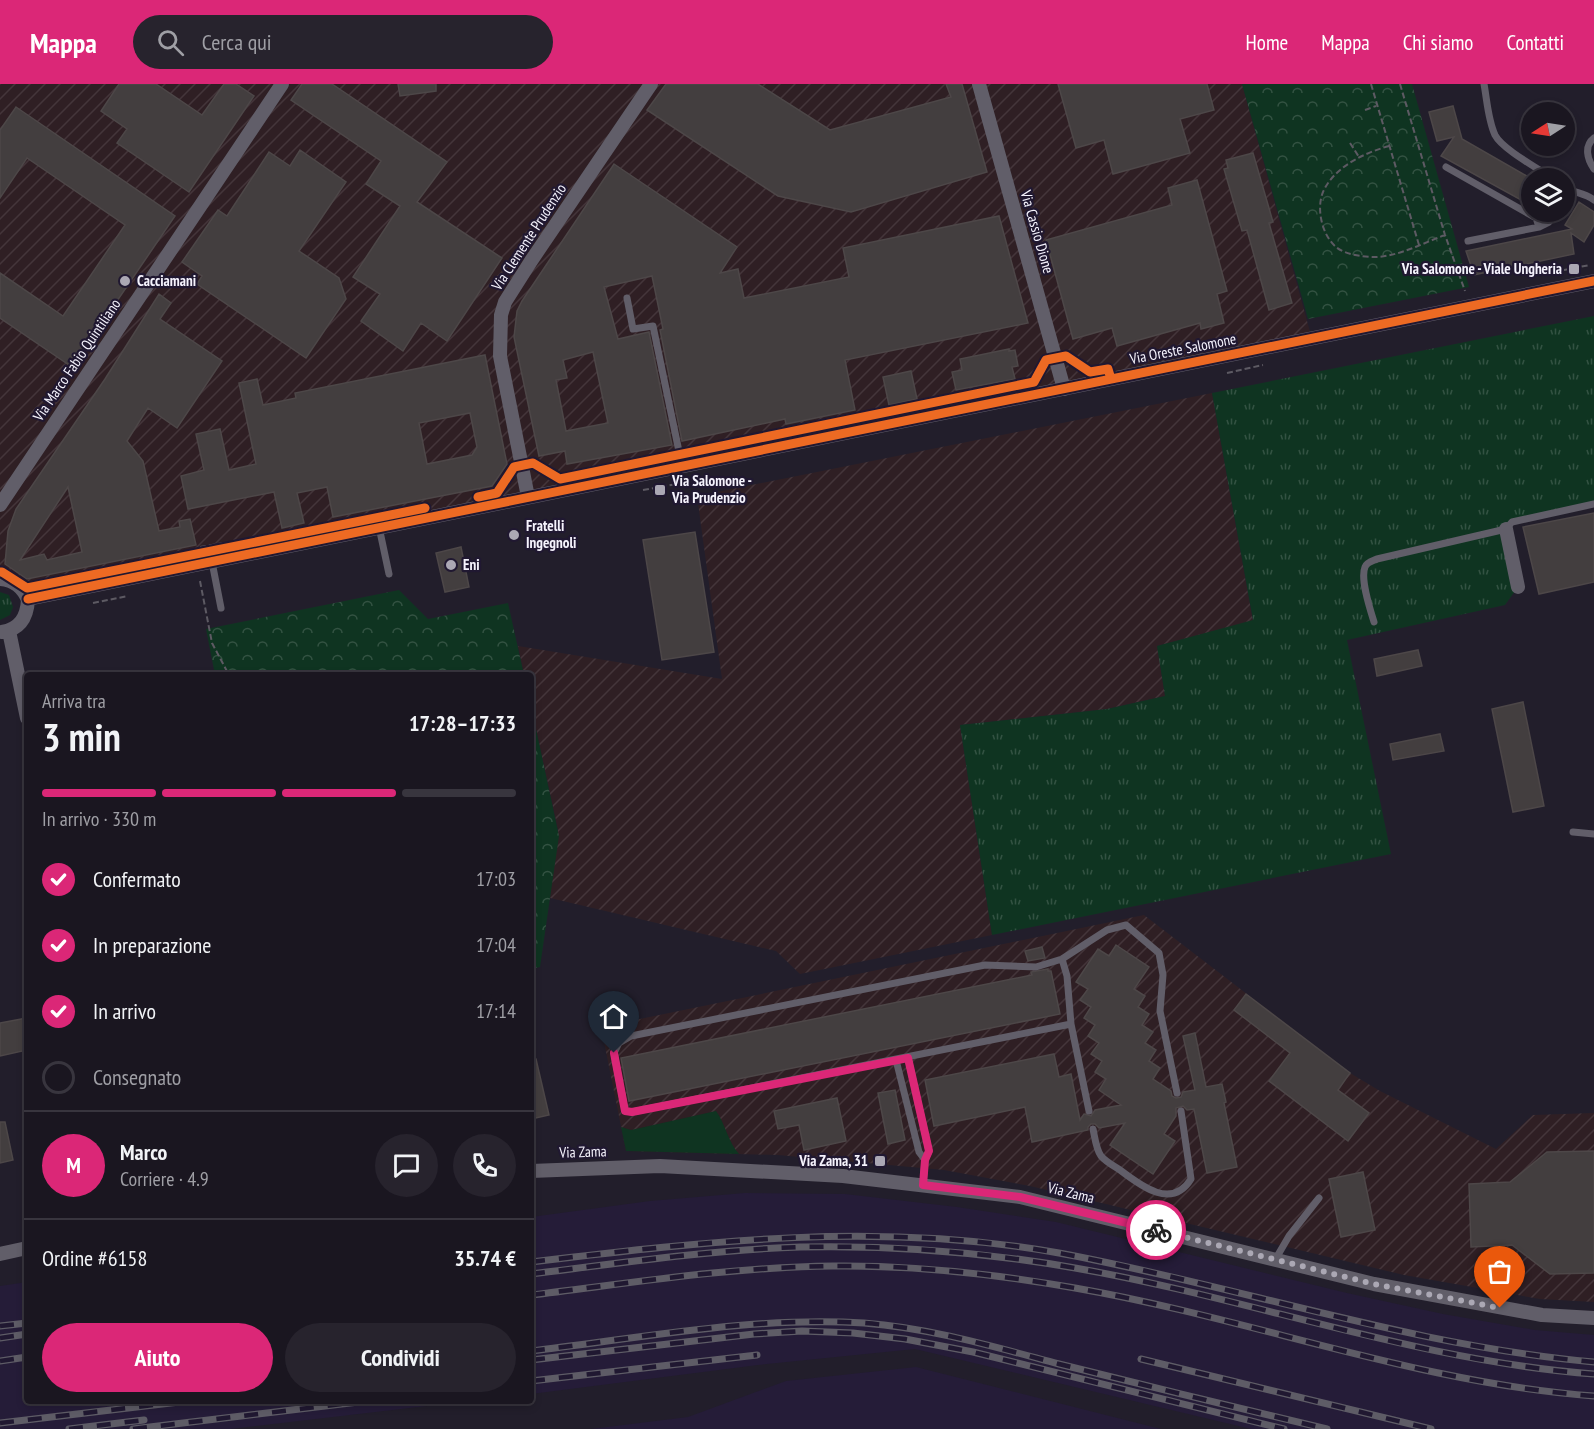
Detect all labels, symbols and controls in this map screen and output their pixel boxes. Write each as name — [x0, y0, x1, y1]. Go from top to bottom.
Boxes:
search box — [133, 15, 553, 69]
text: Mappa — [30, 24, 97, 61]
icon: search — [154, 26, 187, 59]
text: Cerca qui — [202, 28, 271, 56]
text: Home — [1246, 29, 1288, 56]
text: Mappa — [1321, 29, 1370, 56]
text: Chi siamo — [1403, 29, 1473, 56]
text: Contatti — [1506, 29, 1564, 56]
north arrow — [1521, 102, 1575, 156]
map controls — [1521, 102, 1575, 222]
button: layers — [1521, 168, 1575, 222]
street label: Via Clemente Prudenzio — [487, 180, 570, 294]
street label: Via Cassio Dione — [1016, 187, 1058, 276]
place label: Via Salomone - Viale Ungheria — [1401, 259, 1562, 278]
marker: Via Salomone - Viale Ungheria — [1567, 262, 1581, 276]
place label: Cacciamani — [137, 271, 196, 290]
marker: Cacciamani — [118, 274, 132, 288]
street label: Via Marco Fabio Quintiliano — [28, 295, 125, 425]
street label: Via Oreste Salomone — [1127, 329, 1238, 368]
place label: Via Salomone - Via Prudenzio — [671, 471, 752, 507]
marker: Via Salomone - Via Prudenzio — [653, 483, 667, 497]
place label: Fratelli Ingegnoli — [526, 516, 576, 552]
marker: Fratelli Ingegnoli — [507, 528, 521, 542]
place label: Eni — [463, 555, 480, 574]
marker: Eni — [444, 558, 458, 572]
text: Arriva tra — [42, 688, 106, 714]
text: 17:28–17:33 — [409, 709, 516, 737]
text: 3 min — [42, 711, 121, 762]
text: In arrivo · 330 m — [42, 806, 156, 832]
icon: check — [42, 863, 75, 896]
text: Confermato — [93, 865, 181, 893]
text: 17:03 — [476, 866, 516, 892]
icon: check — [42, 929, 75, 962]
text: In preparazione — [93, 931, 211, 959]
text: 17:04 — [476, 932, 516, 958]
pin — [588, 991, 639, 1053]
icon: check — [42, 995, 75, 1028]
text: In arrivo — [93, 997, 156, 1025]
text: 17:14 — [476, 998, 516, 1024]
icon: home — [597, 1000, 630, 1033]
text: Consegnato — [93, 1063, 181, 1091]
button: chat — [375, 1134, 438, 1197]
button: phone — [453, 1134, 516, 1197]
text: Marco — [120, 1138, 167, 1166]
street label: Via Zama — [558, 1141, 607, 1162]
text: M — [66, 1151, 81, 1179]
place label: Via Zama, 31 — [798, 1151, 868, 1170]
marker: Via Zama, 31 — [873, 1154, 887, 1168]
text: Corriere · 4.9 — [120, 1166, 209, 1192]
street label: Via Zama — [1045, 1177, 1096, 1207]
courier — [1126, 1200, 1186, 1260]
icon: bike — [1140, 1214, 1173, 1247]
text: Ordine #6158 — [42, 1244, 147, 1272]
text: 35.74 € — [454, 1244, 516, 1272]
pin — [1474, 1246, 1525, 1308]
icon: bag — [1483, 1255, 1516, 1288]
button: Aiuto — [42, 1323, 273, 1392]
button: Condividi — [285, 1323, 516, 1392]

